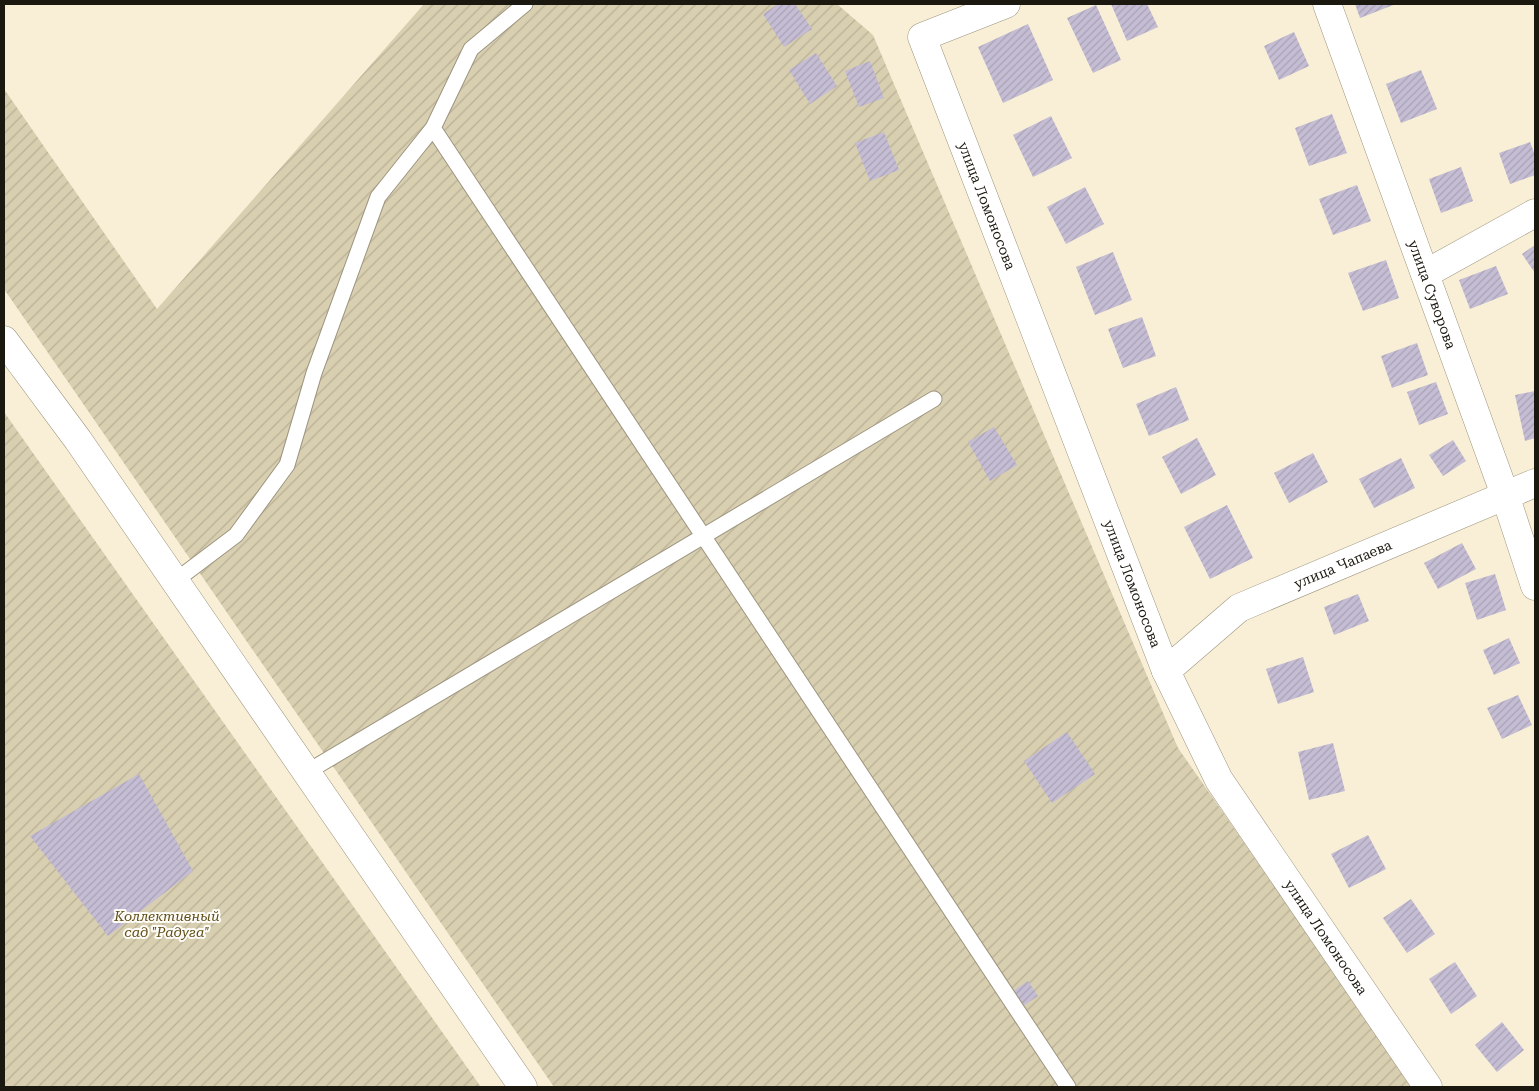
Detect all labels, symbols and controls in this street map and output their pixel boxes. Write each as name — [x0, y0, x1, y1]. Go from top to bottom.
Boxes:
street label: улица Ломоносова — [955, 140, 1019, 272]
street label: улица Суворова — [1405, 238, 1460, 351]
street label: улица Ломоносова — [1101, 518, 1164, 650]
street label: улица Чапаева — [1292, 536, 1394, 592]
street label: улица Ломоносова — [1281, 877, 1371, 998]
park label: Коллективный сад "Радуга" — [113, 908, 220, 940]

